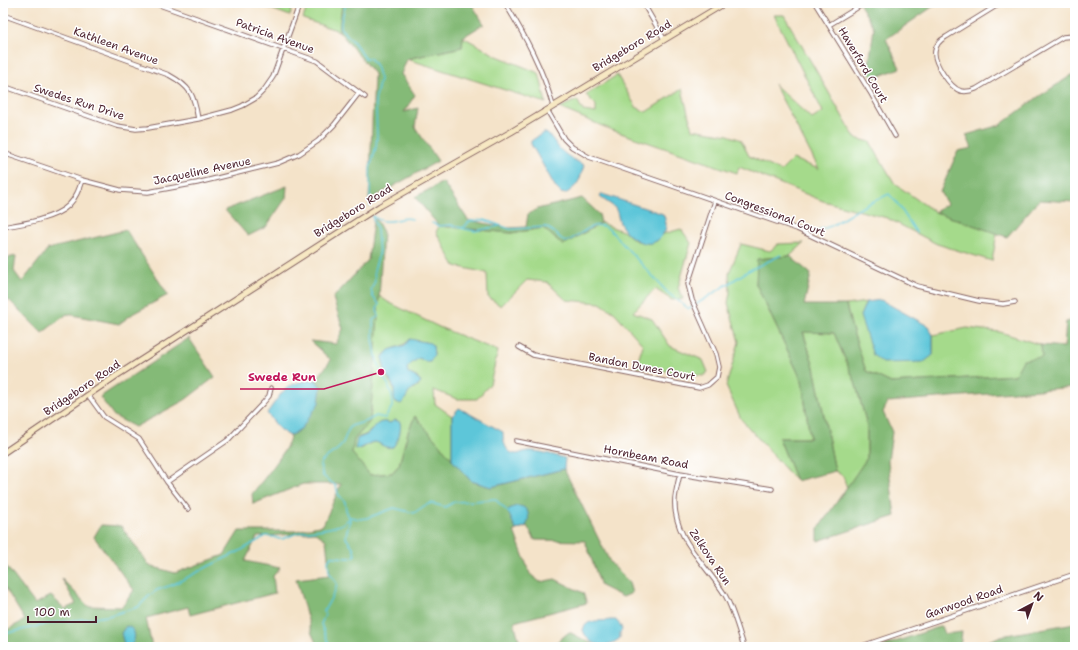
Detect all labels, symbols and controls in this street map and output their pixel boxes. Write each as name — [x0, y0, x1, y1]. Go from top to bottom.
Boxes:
street label: Patricia Avenue — [234, 15, 316, 57]
street label: Bridgeboro Road — [590, 16, 674, 75]
street label: Kathleen Avenue — [71, 24, 161, 68]
street label: Haverford Court — [834, 24, 892, 106]
street label: Swedes Run Drive — [32, 80, 126, 124]
street label: Jacqueline Avenue — [152, 153, 252, 189]
street label: Bridgeboro Road — [311, 181, 395, 241]
street label: Congressional Court — [723, 188, 828, 240]
street label: Bandon Dunes Court — [587, 349, 697, 385]
street label: Bridgeboro Road — [41, 357, 123, 419]
callout: Swede Run — [240, 365, 324, 389]
text: Swede Run — [248, 369, 316, 385]
street label: Hornbeam Road — [602, 441, 690, 473]
street label: Zelkova Run — [686, 526, 734, 588]
street label: Garwood Road — [923, 582, 1005, 622]
north arrow — [1012, 584, 1052, 624]
text: N — [1030, 588, 1047, 606]
scale bar — [28, 598, 96, 624]
text: 100 m — [34, 604, 70, 620]

